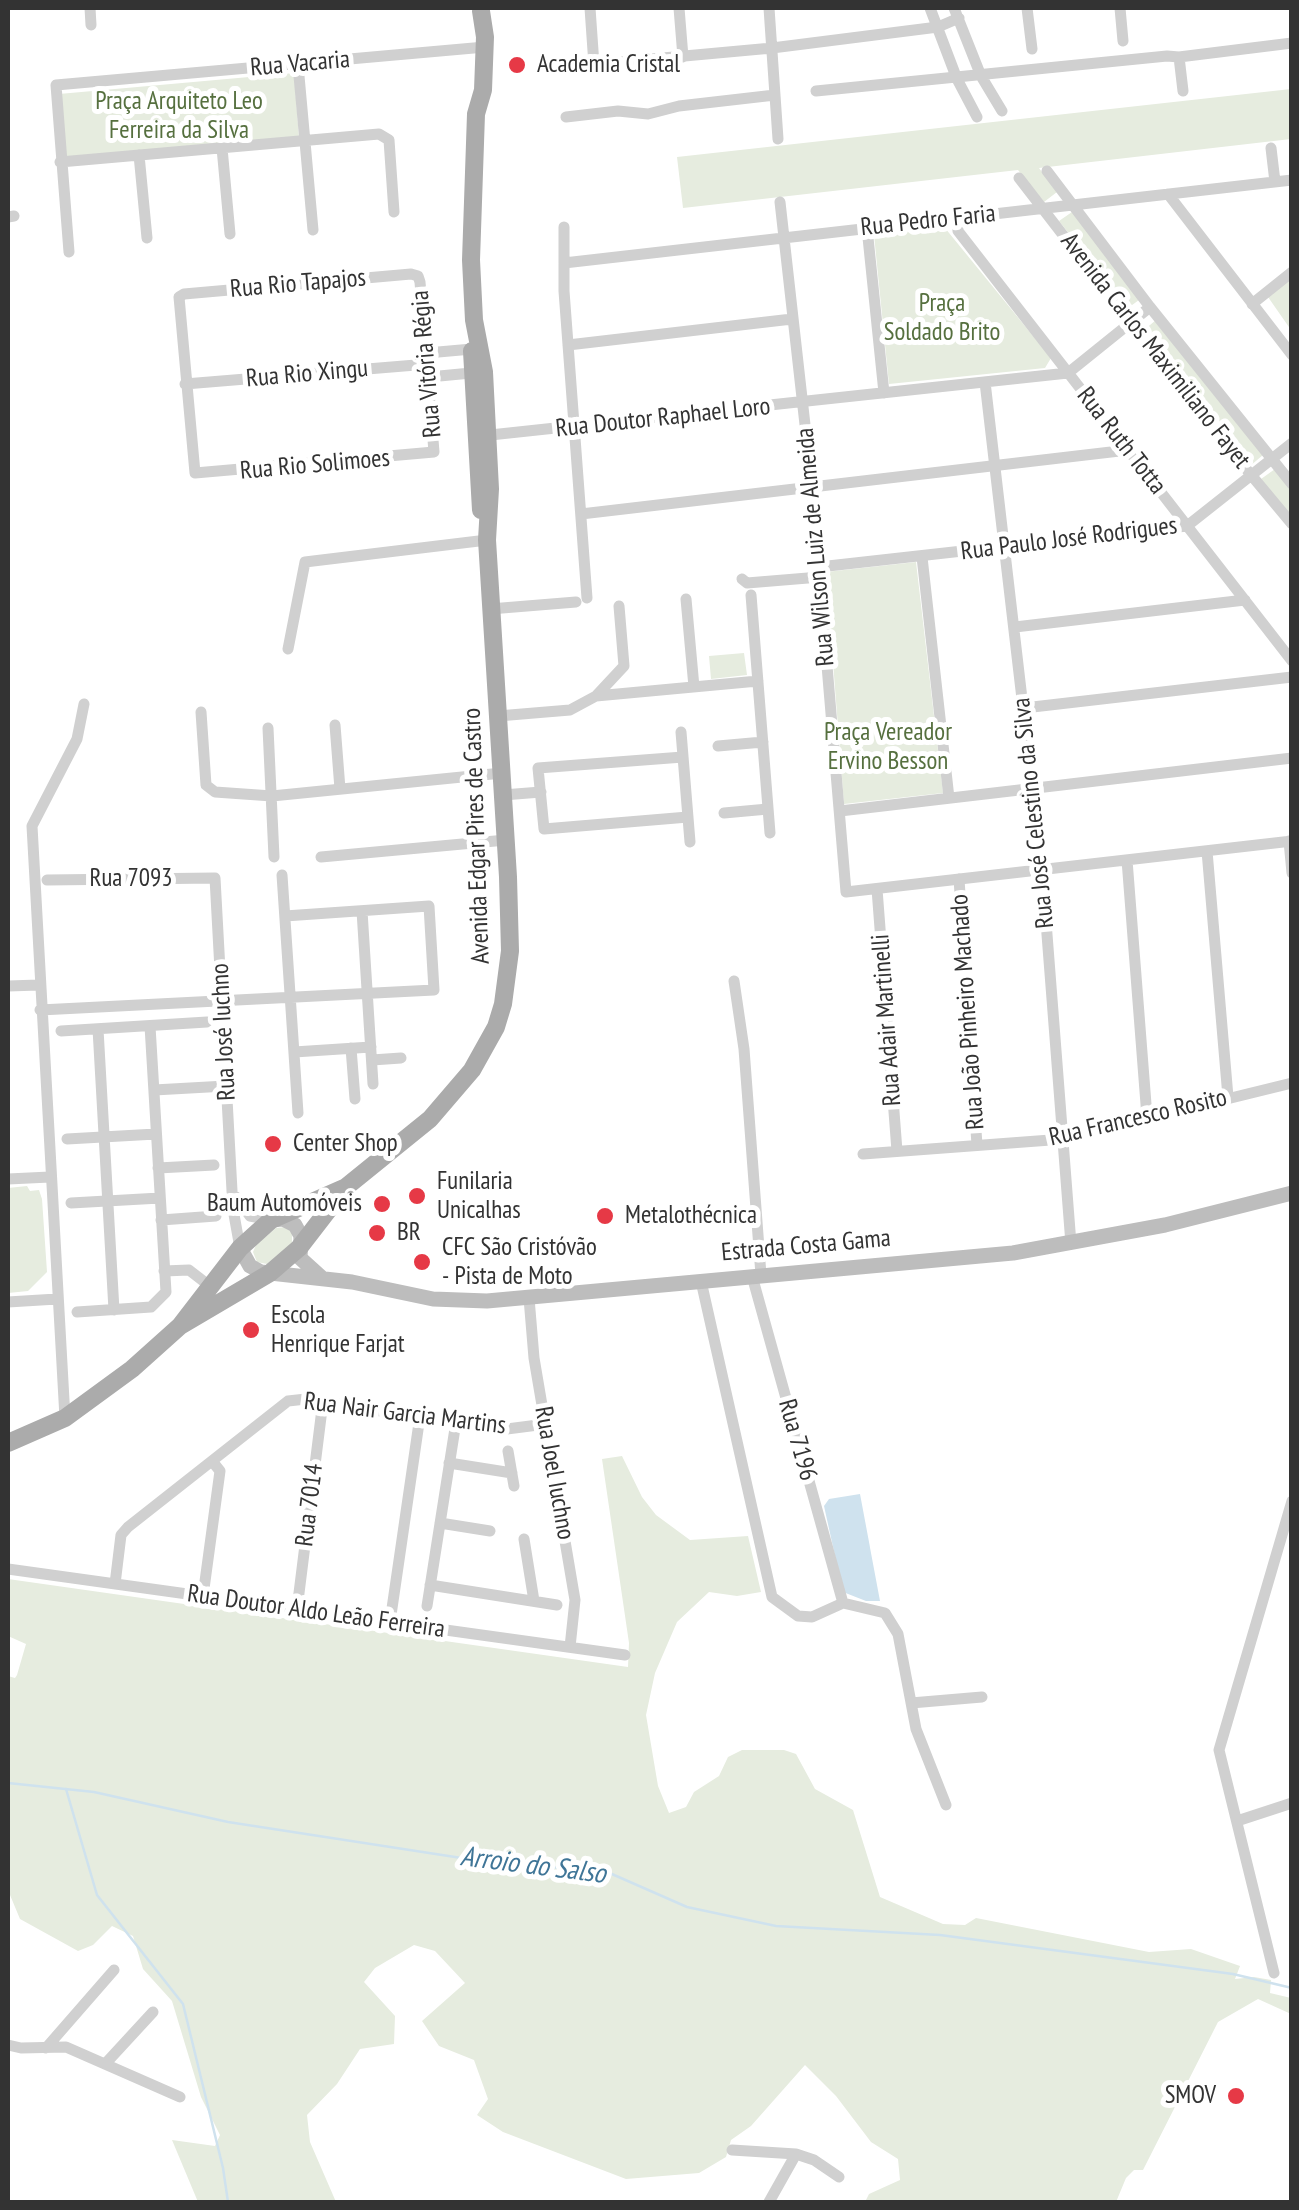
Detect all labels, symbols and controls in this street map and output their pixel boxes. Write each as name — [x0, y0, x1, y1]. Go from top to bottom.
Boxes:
street label: Rua Vacaria — [249, 45, 351, 83]
place label: Academia Cristal — [537, 50, 680, 80]
marker: Academia Cristal — [506, 54, 528, 76]
park label: Praça Arquiteto Leo Ferreira da Silva — [95, 87, 263, 146]
street label: Rua Pedro Faria — [859, 199, 997, 243]
street label: Avenida Carlos Maximiliano Fayet — [1054, 227, 1256, 475]
street label: Rua Rio Tapajos — [229, 263, 367, 305]
street label: Rua Vitória Régia — [406, 289, 448, 439]
park label: Praça Soldado Brito — [884, 289, 1000, 348]
street label: Rua Rio Xingu — [245, 354, 369, 394]
street label: Rua Ruth Totta — [1070, 382, 1172, 500]
street label: Rua Doutor Raphael Loro — [554, 392, 772, 444]
street label: Rua Wilson Luiz de Almeida — [791, 427, 841, 667]
street label: Rua Rio Solimoes — [239, 444, 391, 486]
street label: Rua Paulo José Rodrigues — [959, 511, 1179, 567]
street label: Rua José Celestino da Silva — [1007, 696, 1061, 930]
street label: Avenida Edgar Pires de Castro — [458, 707, 496, 965]
park label: Praça Vereador Ervino Besson — [824, 718, 952, 777]
street label: Rua 7093 — [89, 864, 173, 894]
street label: Rua João Pinheiro Machado — [945, 893, 991, 1131]
street label: Rua Adair Martinelli — [866, 933, 908, 1107]
street label: Rua José Iuchno — [205, 963, 243, 1101]
street label: Rua Francesco Rosito — [1046, 1083, 1230, 1153]
place label: Center Shop — [293, 1129, 398, 1159]
marker: Center Shop — [262, 1133, 284, 1155]
place label: Funilaria Unicalhas — [437, 1167, 521, 1226]
marker: Funilaria Unicalhas — [406, 1185, 428, 1207]
place label: Baum Automóveis — [207, 1189, 362, 1219]
marker: Baum Automóveis — [371, 1193, 393, 1215]
place label: Metalothécnica — [625, 1201, 757, 1231]
marker: Metalothécnica — [594, 1205, 616, 1227]
place label: BR — [397, 1218, 421, 1248]
marker: BR — [366, 1222, 388, 1244]
street label: Estrada Costa Gama — [720, 1224, 892, 1268]
place label: CFC São Cristóvão - Pista de Moto — [442, 1233, 597, 1292]
marker: CFC São Cristóvão - Pista de Moto — [411, 1251, 433, 1273]
place label: Escola Henrique Farjat — [271, 1301, 405, 1360]
marker: Escola Henrique Farjat — [240, 1319, 262, 1341]
street label: Rua Nair Garcia Martins — [302, 1387, 508, 1441]
street label: Rua 7196 — [771, 1396, 823, 1484]
street label: Rua Joel Iuchno — [528, 1404, 580, 1542]
street label: Rua 7014 — [290, 1462, 330, 1548]
street label: Rua Doutor Aldo Leão Ferreira — [185, 1579, 447, 1645]
water label: Arroio do Salso — [458, 1840, 608, 1892]
place label: SMOV — [1165, 2081, 1216, 2111]
marker: SMOV — [1225, 2085, 1247, 2107]

